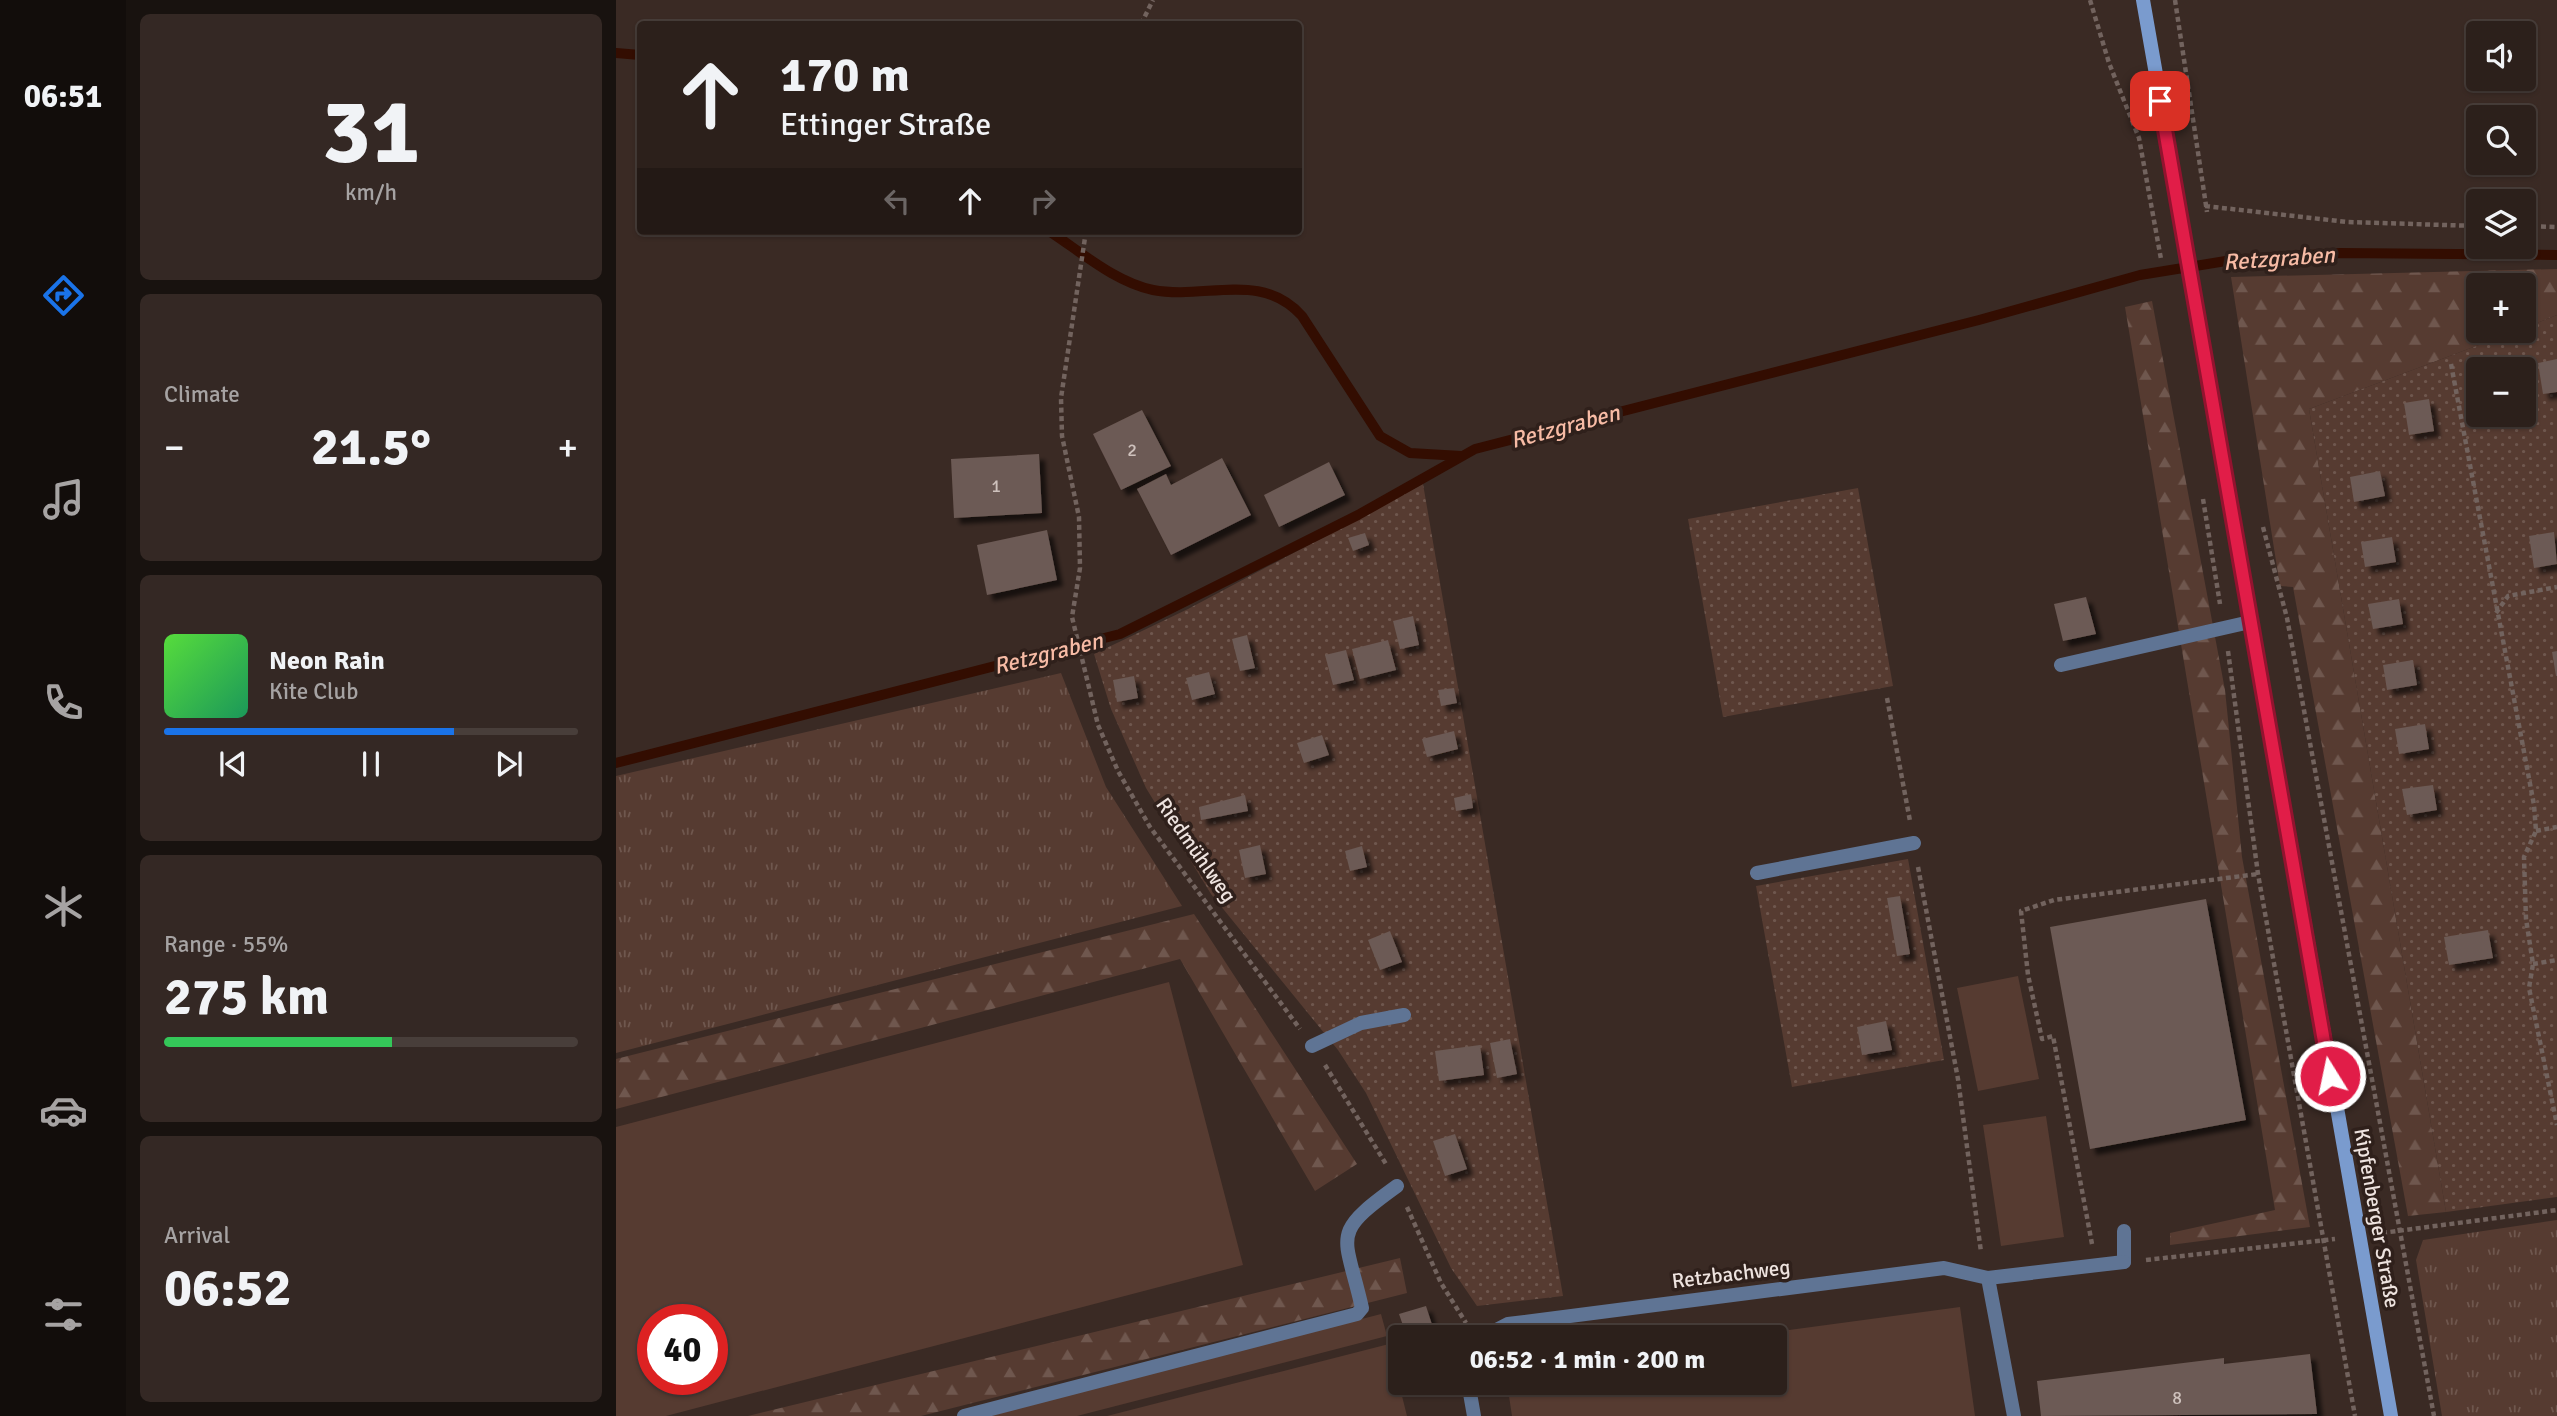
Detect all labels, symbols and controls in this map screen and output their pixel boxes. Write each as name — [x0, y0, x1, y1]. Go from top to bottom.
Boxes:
map controls — [2466, 21, 2536, 427]
button: sound — [2466, 21, 2536, 91]
text: 170 m — [780, 45, 910, 105]
icon: ahead — [665, 49, 756, 140]
pin — [2130, 71, 2190, 131]
text: 31 — [322, 76, 420, 189]
text: 06:51 — [24, 77, 102, 116]
icon: arrive — [2141, 82, 2179, 120]
text: Ettinger Straße — [780, 105, 991, 144]
button: search — [2466, 105, 2536, 175]
text: km/h — [345, 178, 397, 207]
icon: left — [878, 182, 916, 220]
icon: ahead — [951, 182, 989, 220]
icon: right — [1024, 182, 1062, 220]
button: layers — [2466, 189, 2536, 259]
water label: Retzgraben — [2222, 240, 2337, 277]
icon: directions — [39, 271, 88, 320]
button: + — [2466, 273, 2536, 343]
button: − — [2466, 357, 2536, 427]
text: Climate — [164, 380, 240, 409]
water label: Retzgraben — [1507, 398, 1624, 455]
text: 21.5° — [311, 415, 431, 479]
text: − — [164, 424, 185, 471]
text: + — [557, 424, 578, 471]
house number: 2 — [1127, 439, 1137, 461]
icon: music — [39, 475, 88, 524]
house number: 1 — [991, 475, 1001, 497]
water label: Retzgraben — [990, 626, 1107, 681]
text: Neon Rain — [269, 645, 385, 677]
text: Kite Club — [269, 677, 358, 706]
icon: phone — [39, 678, 88, 727]
icon: previous — [214, 745, 252, 783]
icon: pause — [352, 745, 390, 783]
icon: next — [490, 745, 528, 783]
street label: Riedmühlweg — [1150, 793, 1242, 907]
icon: climate — [39, 882, 88, 931]
text: Range · 55% — [164, 930, 288, 959]
text: 275 km — [164, 965, 329, 1029]
position arrow — [2293, 1039, 2367, 1113]
icon: car — [39, 1086, 88, 1135]
street label: Kipfenberger Straße — [2348, 1126, 2406, 1310]
text: Arrival — [164, 1221, 230, 1250]
street label: Retzbachweg — [1670, 1254, 1792, 1294]
text: 06:52 — [164, 1256, 292, 1320]
icon: filters — [39, 1290, 88, 1339]
speed limit sign: 40 — [637, 1304, 728, 1395]
text: 06:52 · 1 min · 200 m — [1470, 1344, 1705, 1376]
house number: 8 — [2172, 1387, 2182, 1409]

